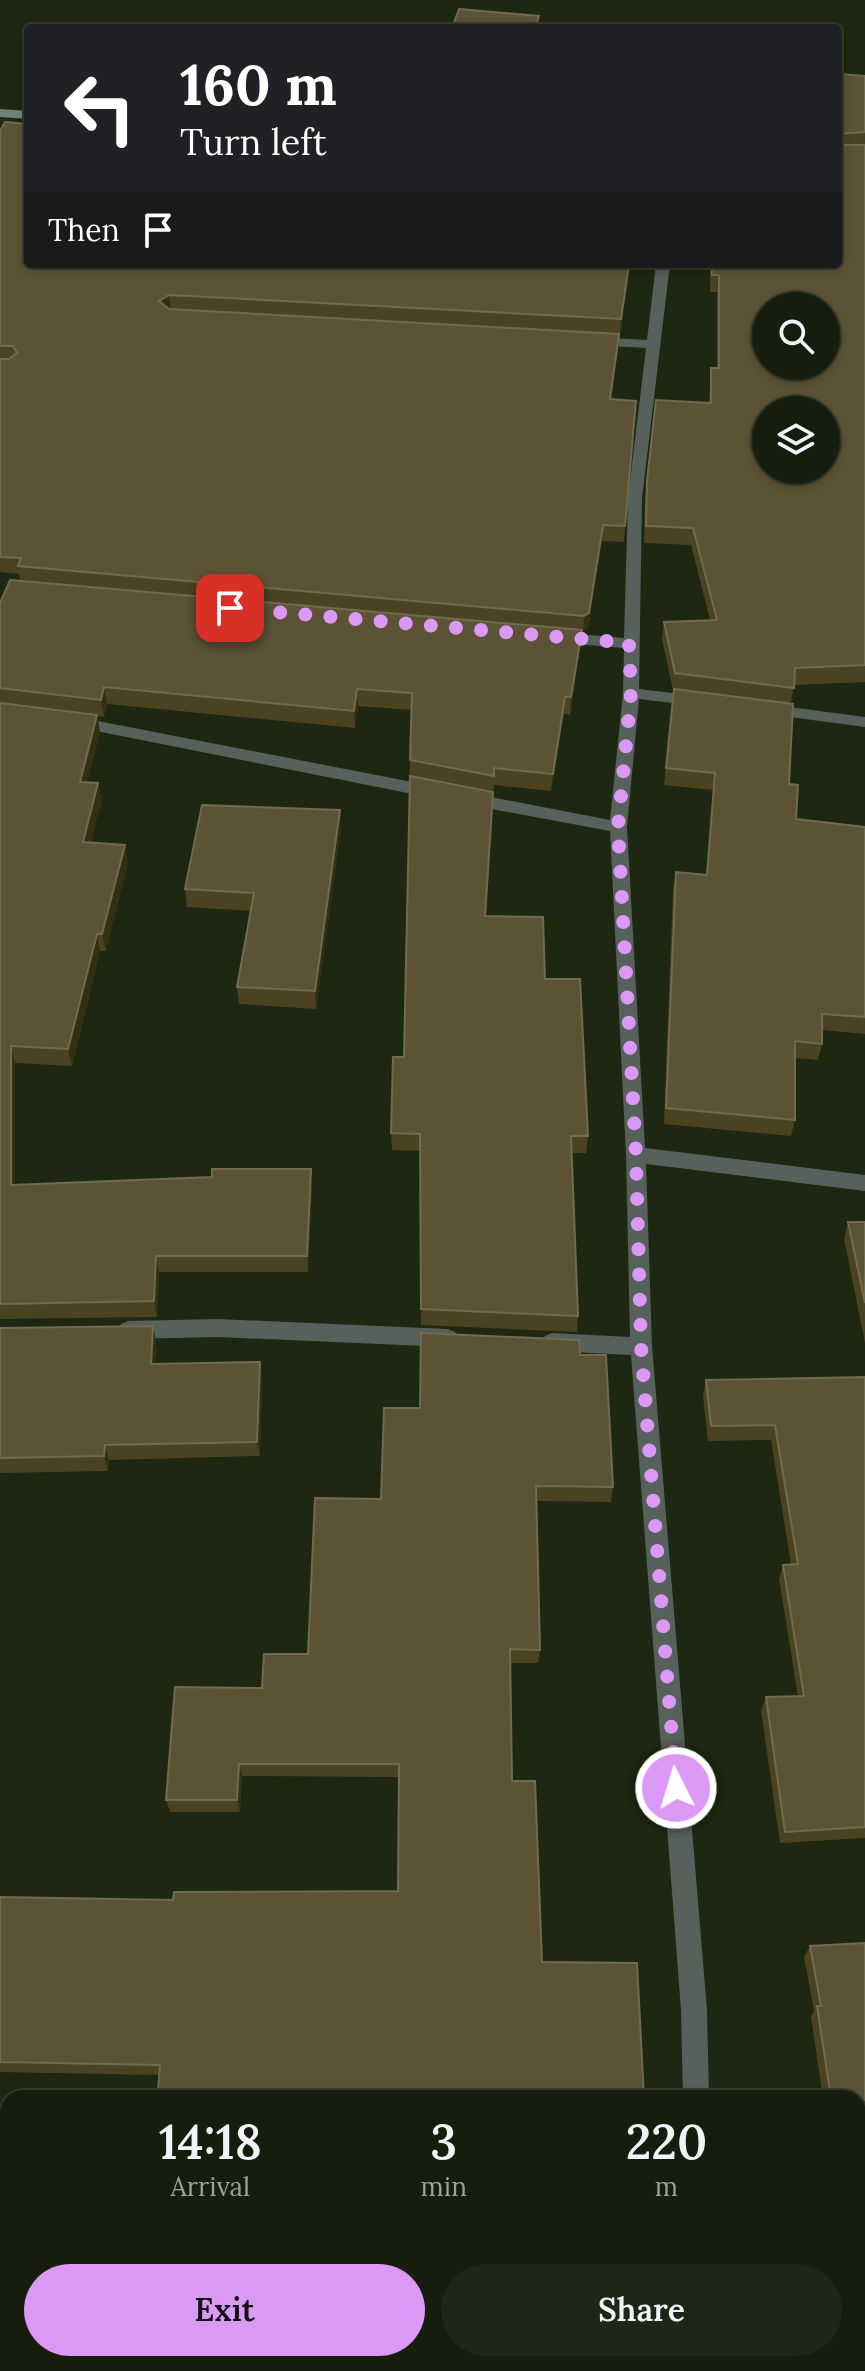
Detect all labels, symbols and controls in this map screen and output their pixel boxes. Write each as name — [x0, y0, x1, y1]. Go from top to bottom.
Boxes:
text: 160 m — [180, 49, 337, 120]
icon: left — [48, 56, 152, 160]
text: Turn left — [180, 119, 327, 165]
icon: arrive — [136, 208, 180, 252]
text: Then — [48, 211, 120, 249]
map controls — [752, 292, 840, 484]
button: search — [752, 292, 840, 380]
button: layers — [752, 396, 840, 484]
pin — [196, 574, 264, 642]
icon: arrive — [208, 586, 252, 630]
position arrow — [634, 1746, 718, 1830]
text: 14:18 — [159, 2111, 262, 2172]
text: 3 — [430, 2111, 457, 2172]
text: 220 — [626, 2111, 707, 2172]
text: Arrival — [171, 2170, 250, 2203]
text: min — [421, 2170, 467, 2203]
text: m — [655, 2170, 678, 2203]
button: Exit — [24, 2264, 425, 2356]
button: Share — [441, 2264, 842, 2356]

